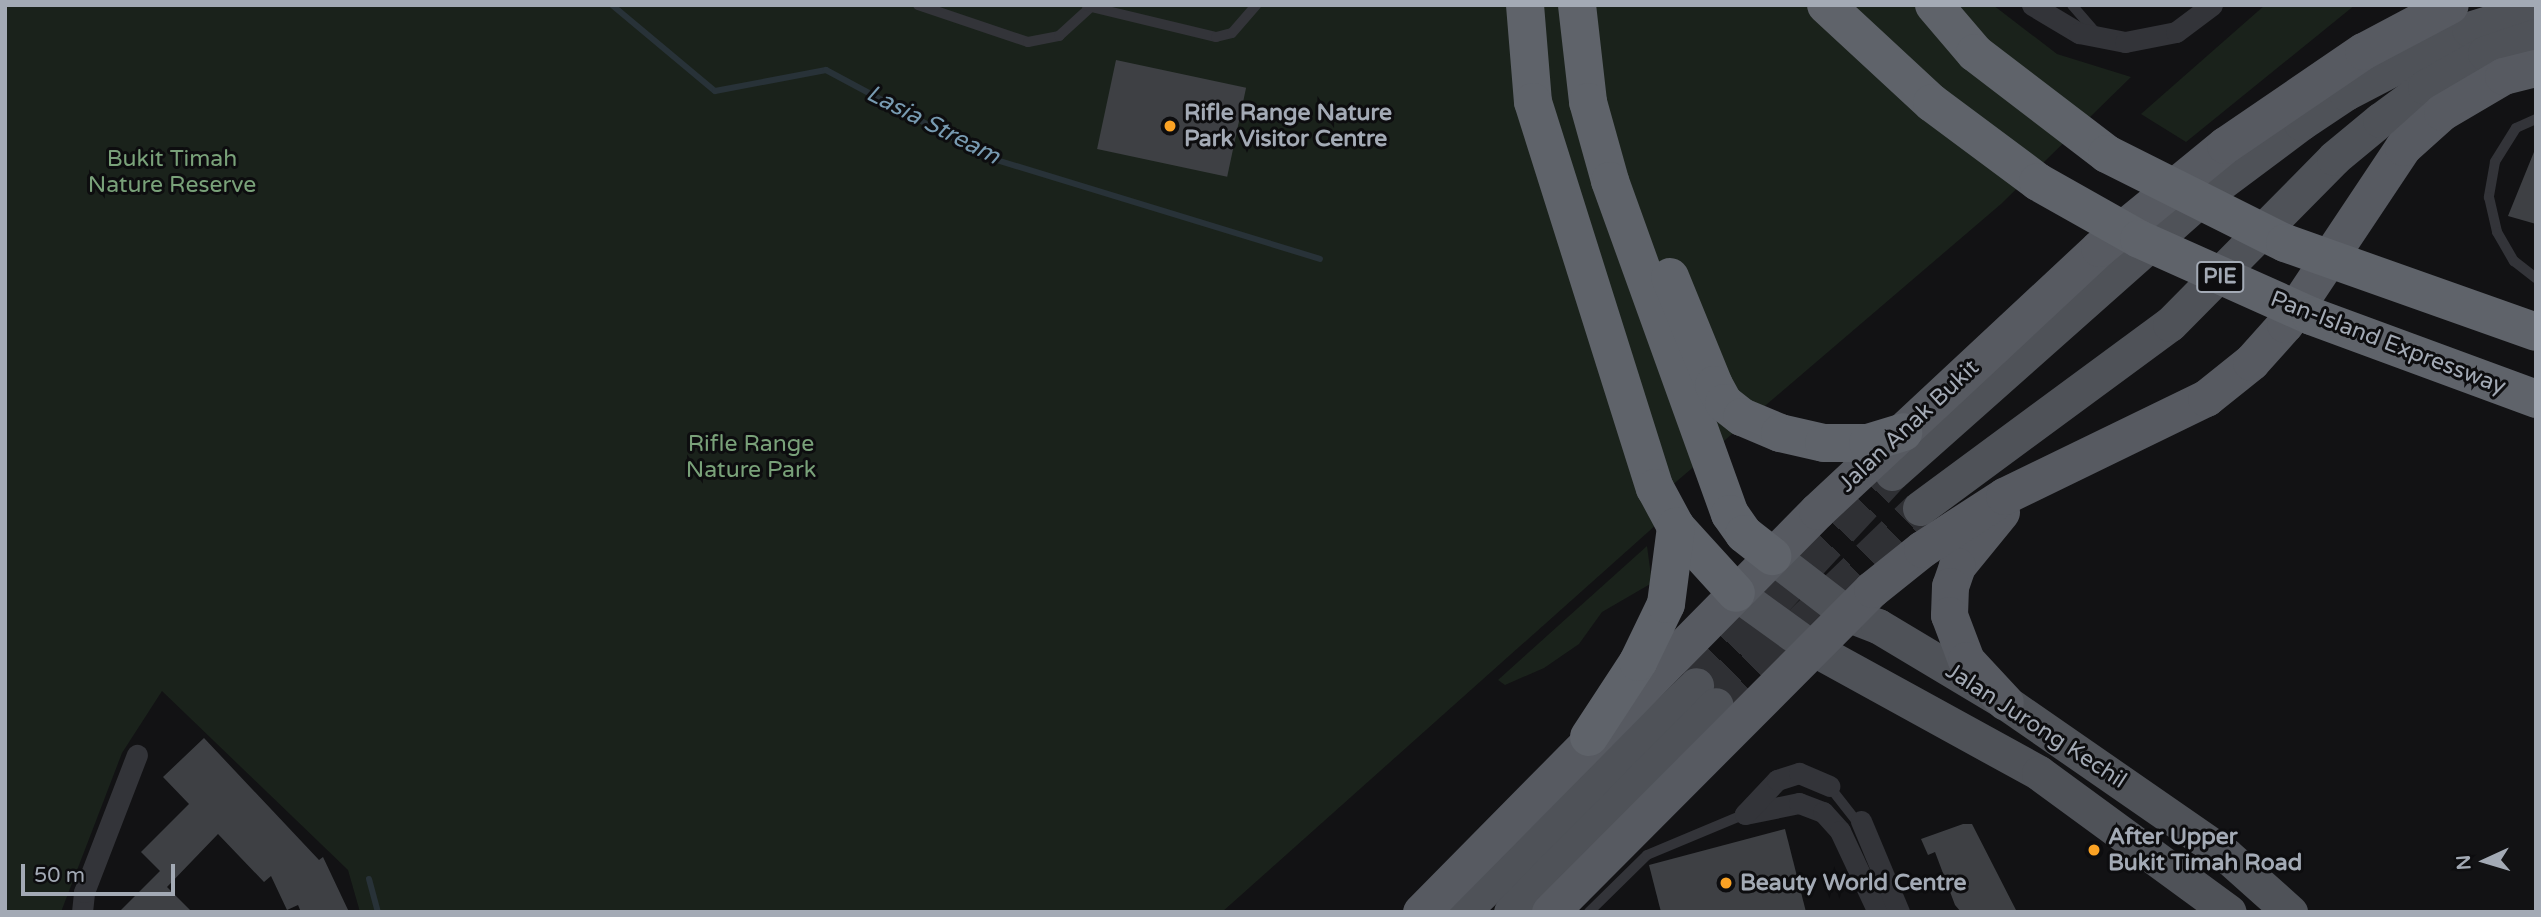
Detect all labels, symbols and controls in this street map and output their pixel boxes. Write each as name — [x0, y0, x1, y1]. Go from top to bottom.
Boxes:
water label: Lasia Stream — [861, 79, 1005, 171]
place label: Rifle Range Nature Park Visitor Centre — [1184, 99, 1392, 153]
marker: Rifle Range Nature Park Visitor Centre — [1162, 118, 1178, 134]
park label: Bukit Timah Nature Reserve — [88, 145, 256, 199]
road number: PIE — [2196, 260, 2244, 294]
street label: Pan-Island Expressway — [2266, 285, 2510, 401]
street label: Jalan Anak Bukit — [1833, 354, 1985, 498]
park label: Rifle Range Nature Park — [686, 430, 816, 484]
street label: Jalan Jurong Kechil — [1940, 657, 2132, 795]
place label: After Upper Bukit Timah Road — [2108, 823, 2302, 877]
north arrow — [2450, 826, 2520, 896]
marker: After Upper Bukit Timah Road — [2086, 842, 2102, 858]
scale bar — [24, 850, 178, 894]
text: N — [2453, 854, 2476, 871]
text: 50 m — [34, 863, 85, 888]
place label: Beauty World Centre — [1740, 869, 1967, 897]
marker: Beauty World Centre — [1718, 875, 1734, 891]

